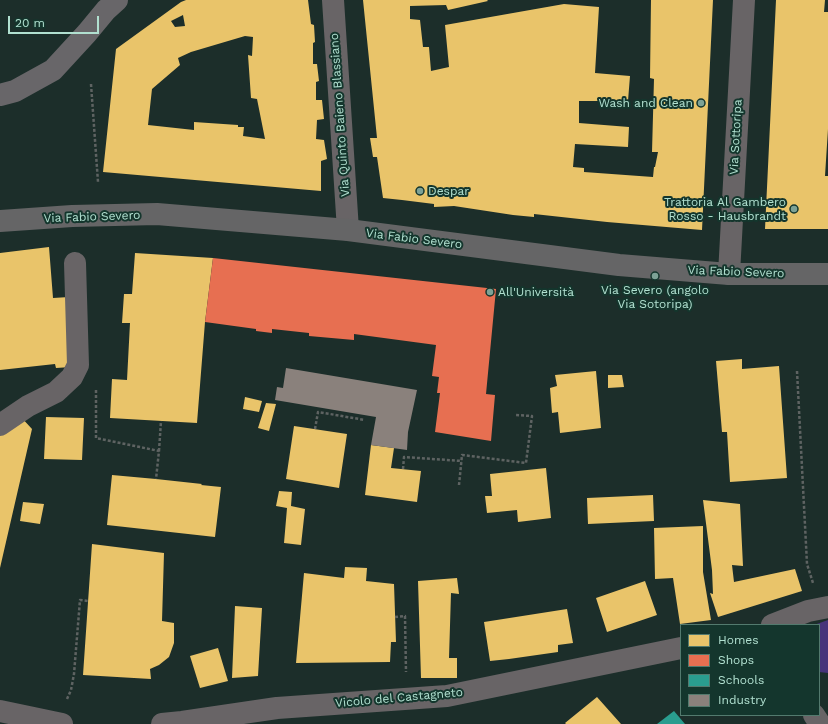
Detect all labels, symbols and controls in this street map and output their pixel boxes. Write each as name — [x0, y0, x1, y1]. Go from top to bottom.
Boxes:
scale bar — [10, 8, 101, 34]
text: 20 m — [15, 16, 45, 30]
street label: Via Quinto Baieno Blassiano — [327, 33, 353, 197]
place label: Wash and Clean — [598, 96, 693, 110]
marker: Wash and Clean — [696, 98, 706, 108]
street label: Via Sottoripa — [727, 99, 745, 175]
place label: Despar — [428, 184, 469, 198]
marker: Despar — [415, 186, 425, 196]
place label: Trattoria Al Gambero Rosso - Hausbrandt — [664, 195, 786, 223]
marker: Trattoria Al Gambero Rosso - Hausbrandt — [789, 204, 799, 214]
street label: Via Fabio Severo — [43, 208, 141, 226]
street label: Via Fabio Severo — [365, 226, 463, 252]
street label: Via Fabio Severo — [687, 263, 785, 281]
marker: Via Severo (angolo Via Sotoripa) — [650, 271, 660, 281]
place label: Via Severo (angolo Via Sotoripa) — [601, 283, 709, 311]
place label: All'Università — [498, 285, 574, 299]
marker: All'Università — [485, 287, 495, 297]
legend — [680, 624, 820, 716]
text: Homes — [718, 633, 759, 647]
text: Shops — [718, 653, 754, 667]
text: Schools — [718, 673, 764, 687]
street label: Vicolo del Castagneto — [335, 685, 463, 711]
text: Industry — [718, 693, 766, 707]

